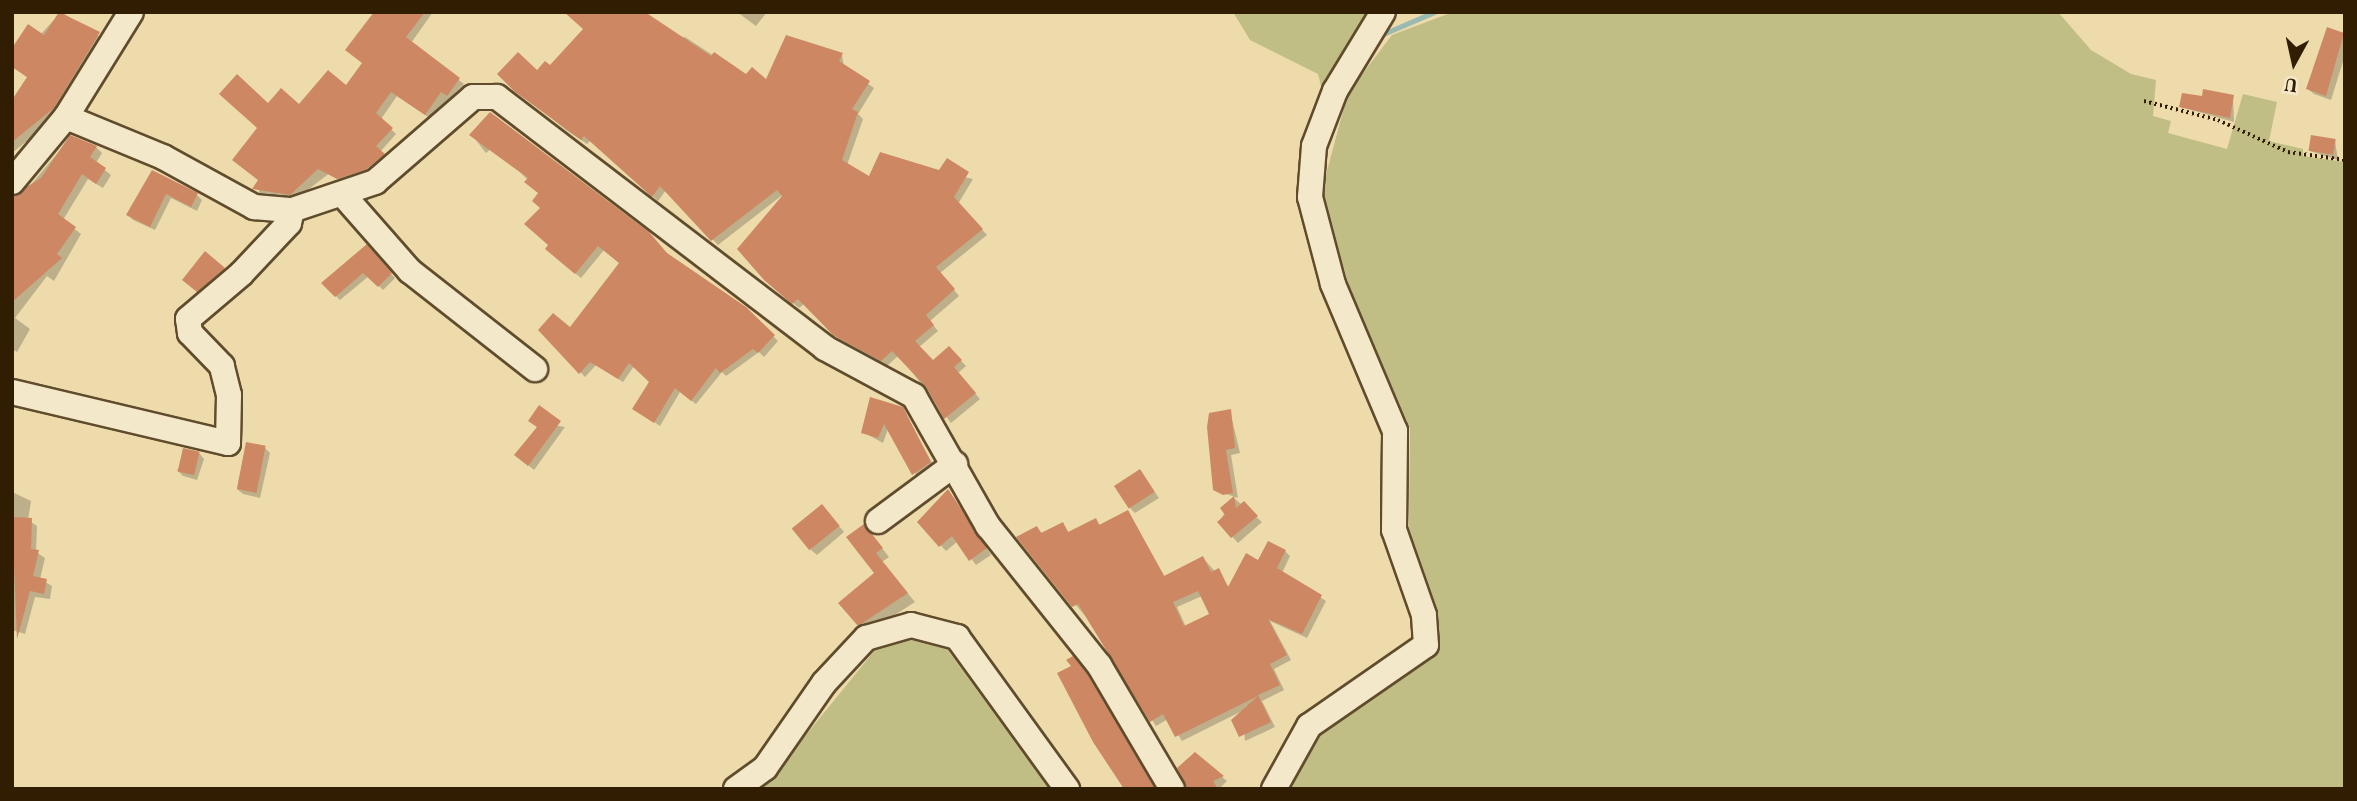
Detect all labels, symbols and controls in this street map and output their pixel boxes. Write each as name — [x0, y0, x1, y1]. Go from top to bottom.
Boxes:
north arrow — [2259, 28, 2329, 98]
text: U — [2283, 70, 2299, 98]

